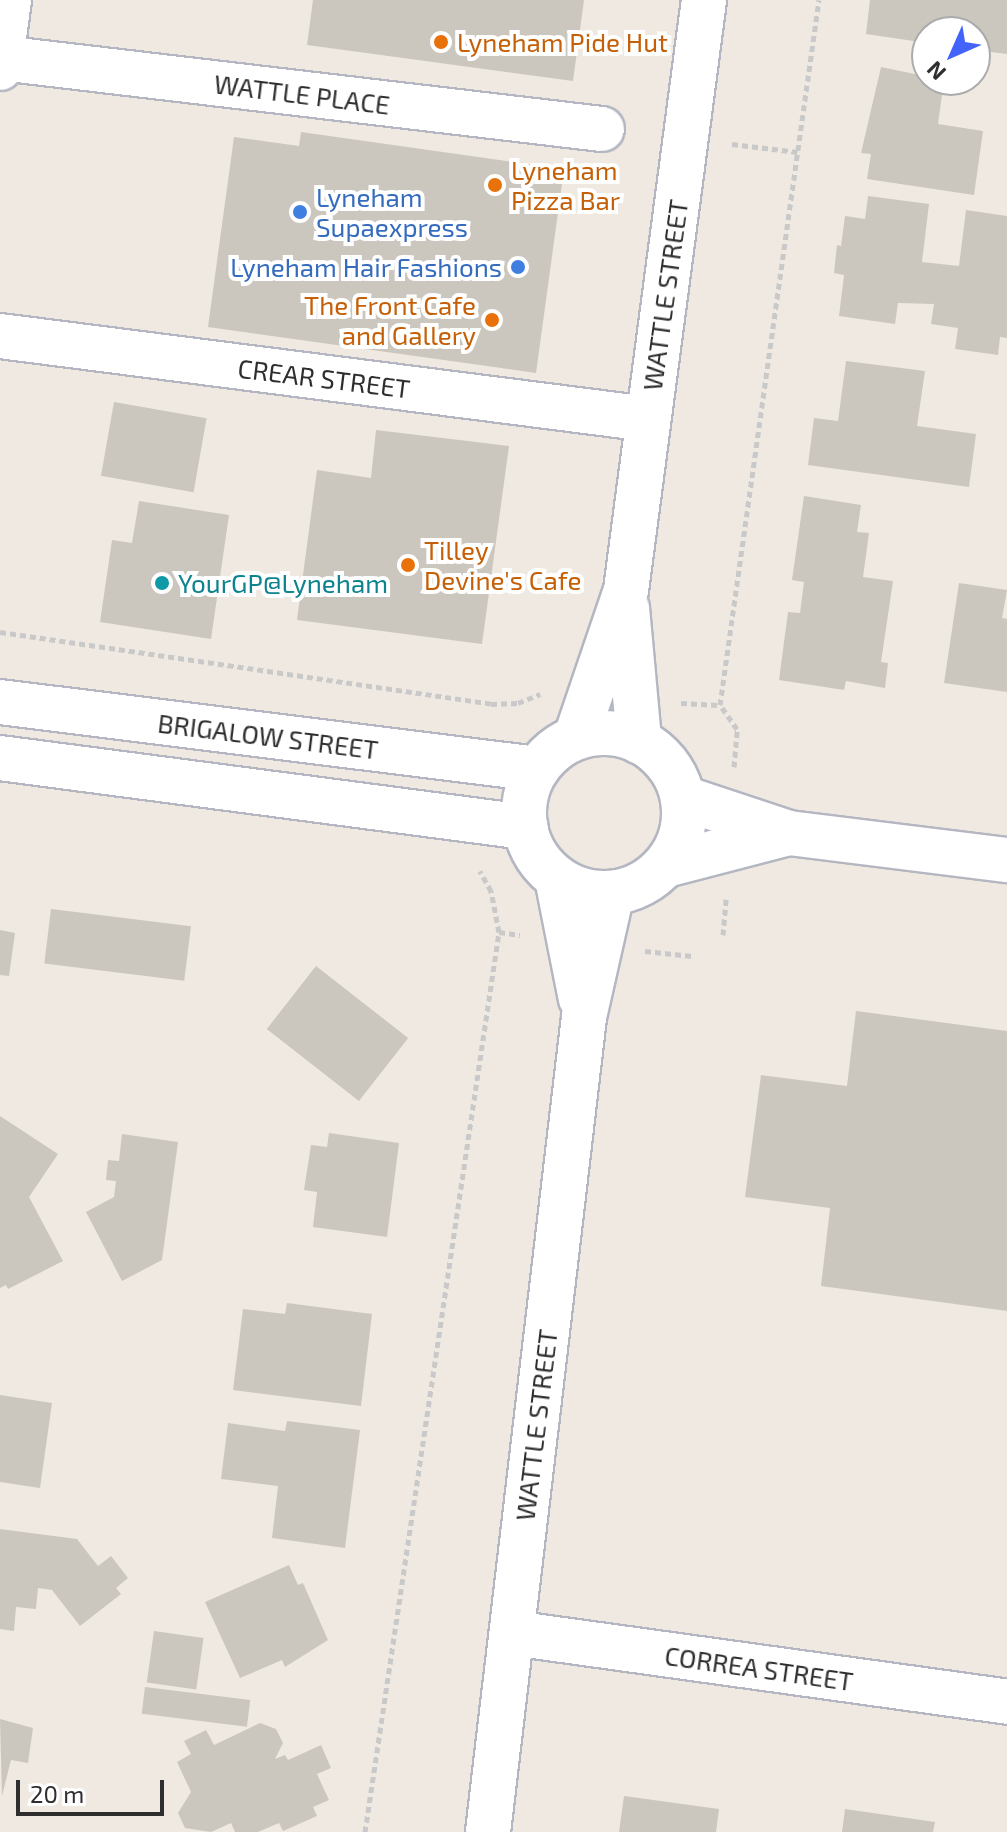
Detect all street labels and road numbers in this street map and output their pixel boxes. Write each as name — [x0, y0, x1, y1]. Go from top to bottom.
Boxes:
street label: WATTLE PLACE — [212, 68, 392, 120]
street label: WATTLE STREET — [636, 197, 694, 393]
street label: CREAR STREET — [236, 352, 412, 404]
street label: BRIGALOW STREET — [156, 707, 380, 765]
street label: WATTLE STREET — [509, 1327, 563, 1523]
street label: CORREA STREET — [662, 1639, 856, 1697]

